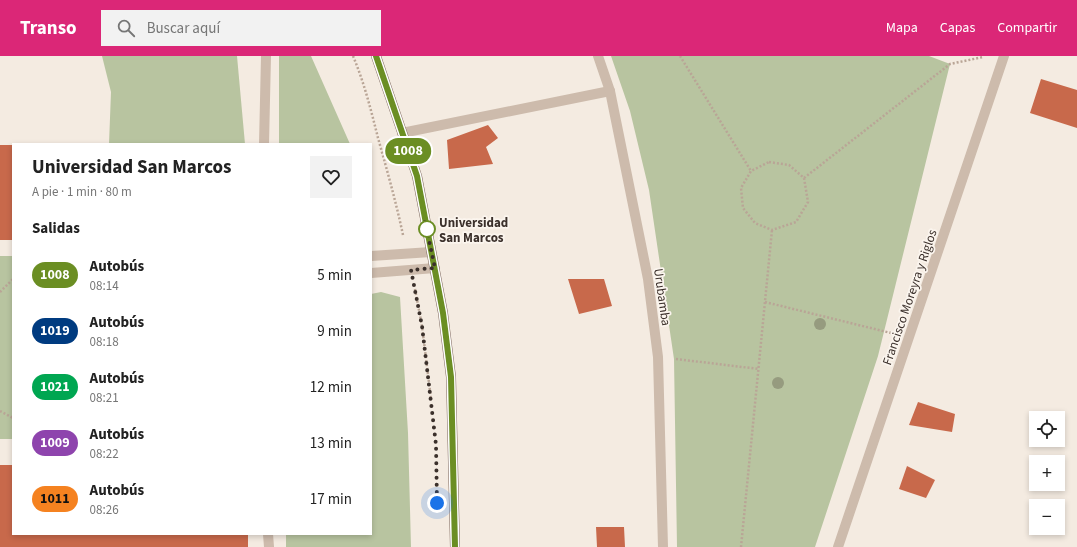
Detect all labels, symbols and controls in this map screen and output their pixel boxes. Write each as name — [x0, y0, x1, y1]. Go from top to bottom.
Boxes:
search box — [101, 10, 381, 46]
text: Transo — [20, 15, 77, 42]
icon: search — [115, 17, 137, 39]
text: Buscar aquí — [147, 18, 220, 39]
text: Mapa — [886, 18, 918, 38]
text: Capas — [940, 18, 975, 38]
text: Compartir — [997, 18, 1057, 38]
line badge: 1008 — [380, 138, 436, 164]
text: 1008 — [393, 141, 423, 161]
text: Universidad San Marcos — [32, 154, 231, 181]
button: heart — [310, 156, 352, 198]
text: A pie · 1 min · 80 m — [32, 183, 132, 201]
place label: Universidad San Marcos — [439, 214, 508, 247]
text: Salidas — [32, 218, 80, 239]
marker: Universidad San Marcos — [418, 220, 436, 238]
street label: Francisco Moreyra y Riglos — [878, 227, 942, 368]
text: Autobús — [90, 256, 144, 277]
text: 1008 — [40, 265, 70, 285]
text: 5 min — [317, 265, 352, 286]
street label: Urubamba — [649, 267, 675, 327]
text: 08:14 — [90, 277, 119, 295]
text: Autobús — [90, 312, 144, 333]
text: 1019 — [40, 321, 70, 341]
text: 9 min — [317, 321, 352, 342]
text: 08:18 — [90, 333, 119, 351]
text: Autobús — [90, 368, 144, 389]
text: 1021 — [40, 377, 70, 397]
text: 12 min — [310, 377, 352, 398]
text: 08:21 — [90, 389, 119, 407]
map controls — [1029, 411, 1065, 535]
button: locate — [1029, 411, 1065, 447]
text: Autobús — [90, 424, 144, 445]
text: 1009 — [40, 433, 70, 453]
text: 13 min — [310, 433, 352, 454]
text: 08:22 — [90, 445, 119, 463]
button: + — [1029, 455, 1065, 491]
text: Autobús — [90, 480, 144, 501]
text: 1011 — [40, 489, 70, 509]
text: 17 min — [310, 489, 352, 510]
your location — [427, 493, 447, 513]
button: − — [1029, 499, 1065, 535]
text: 08:26 — [90, 501, 119, 519]

